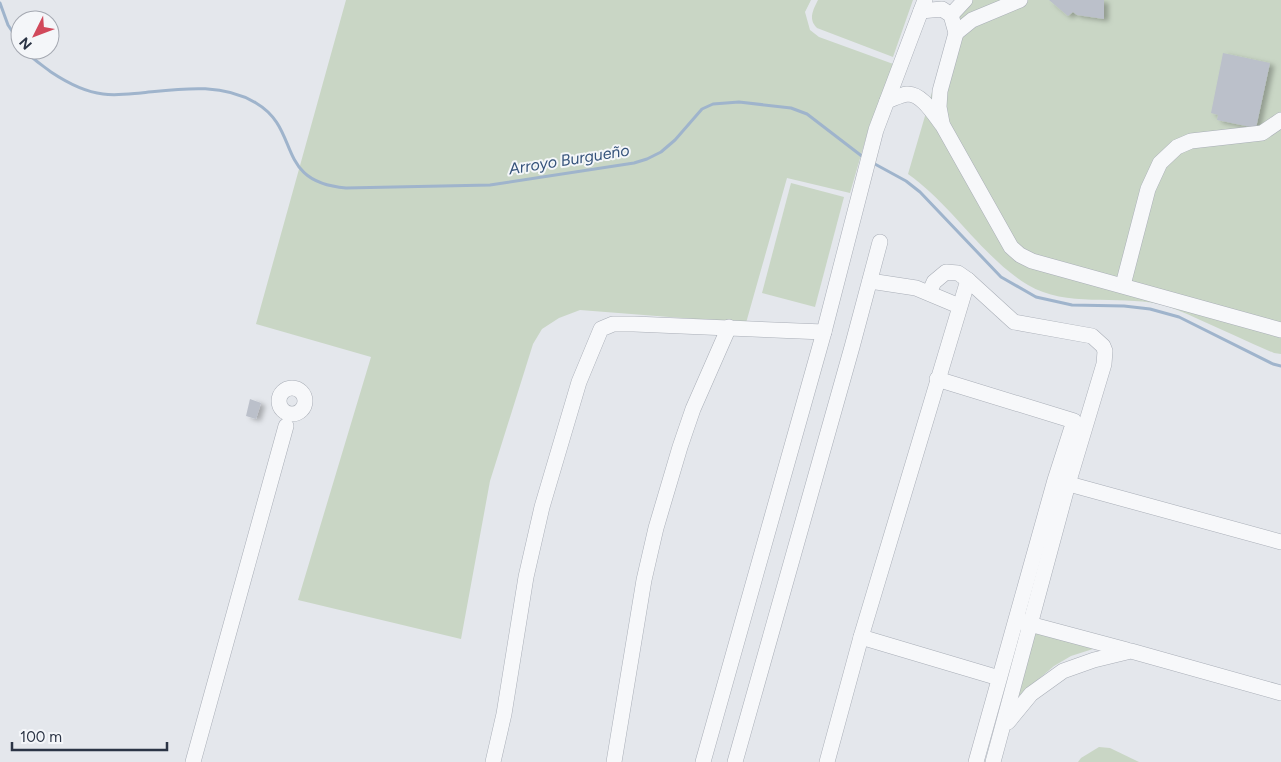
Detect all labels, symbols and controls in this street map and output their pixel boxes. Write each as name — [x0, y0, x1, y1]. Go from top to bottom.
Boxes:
north arrow — [10, 10, 60, 60]
text: N — [16, 34, 36, 53]
water label: Arroyo Burgueño — [506, 141, 631, 179]
scale bar — [12, 720, 168, 752]
text: 100 m — [20, 728, 62, 746]

